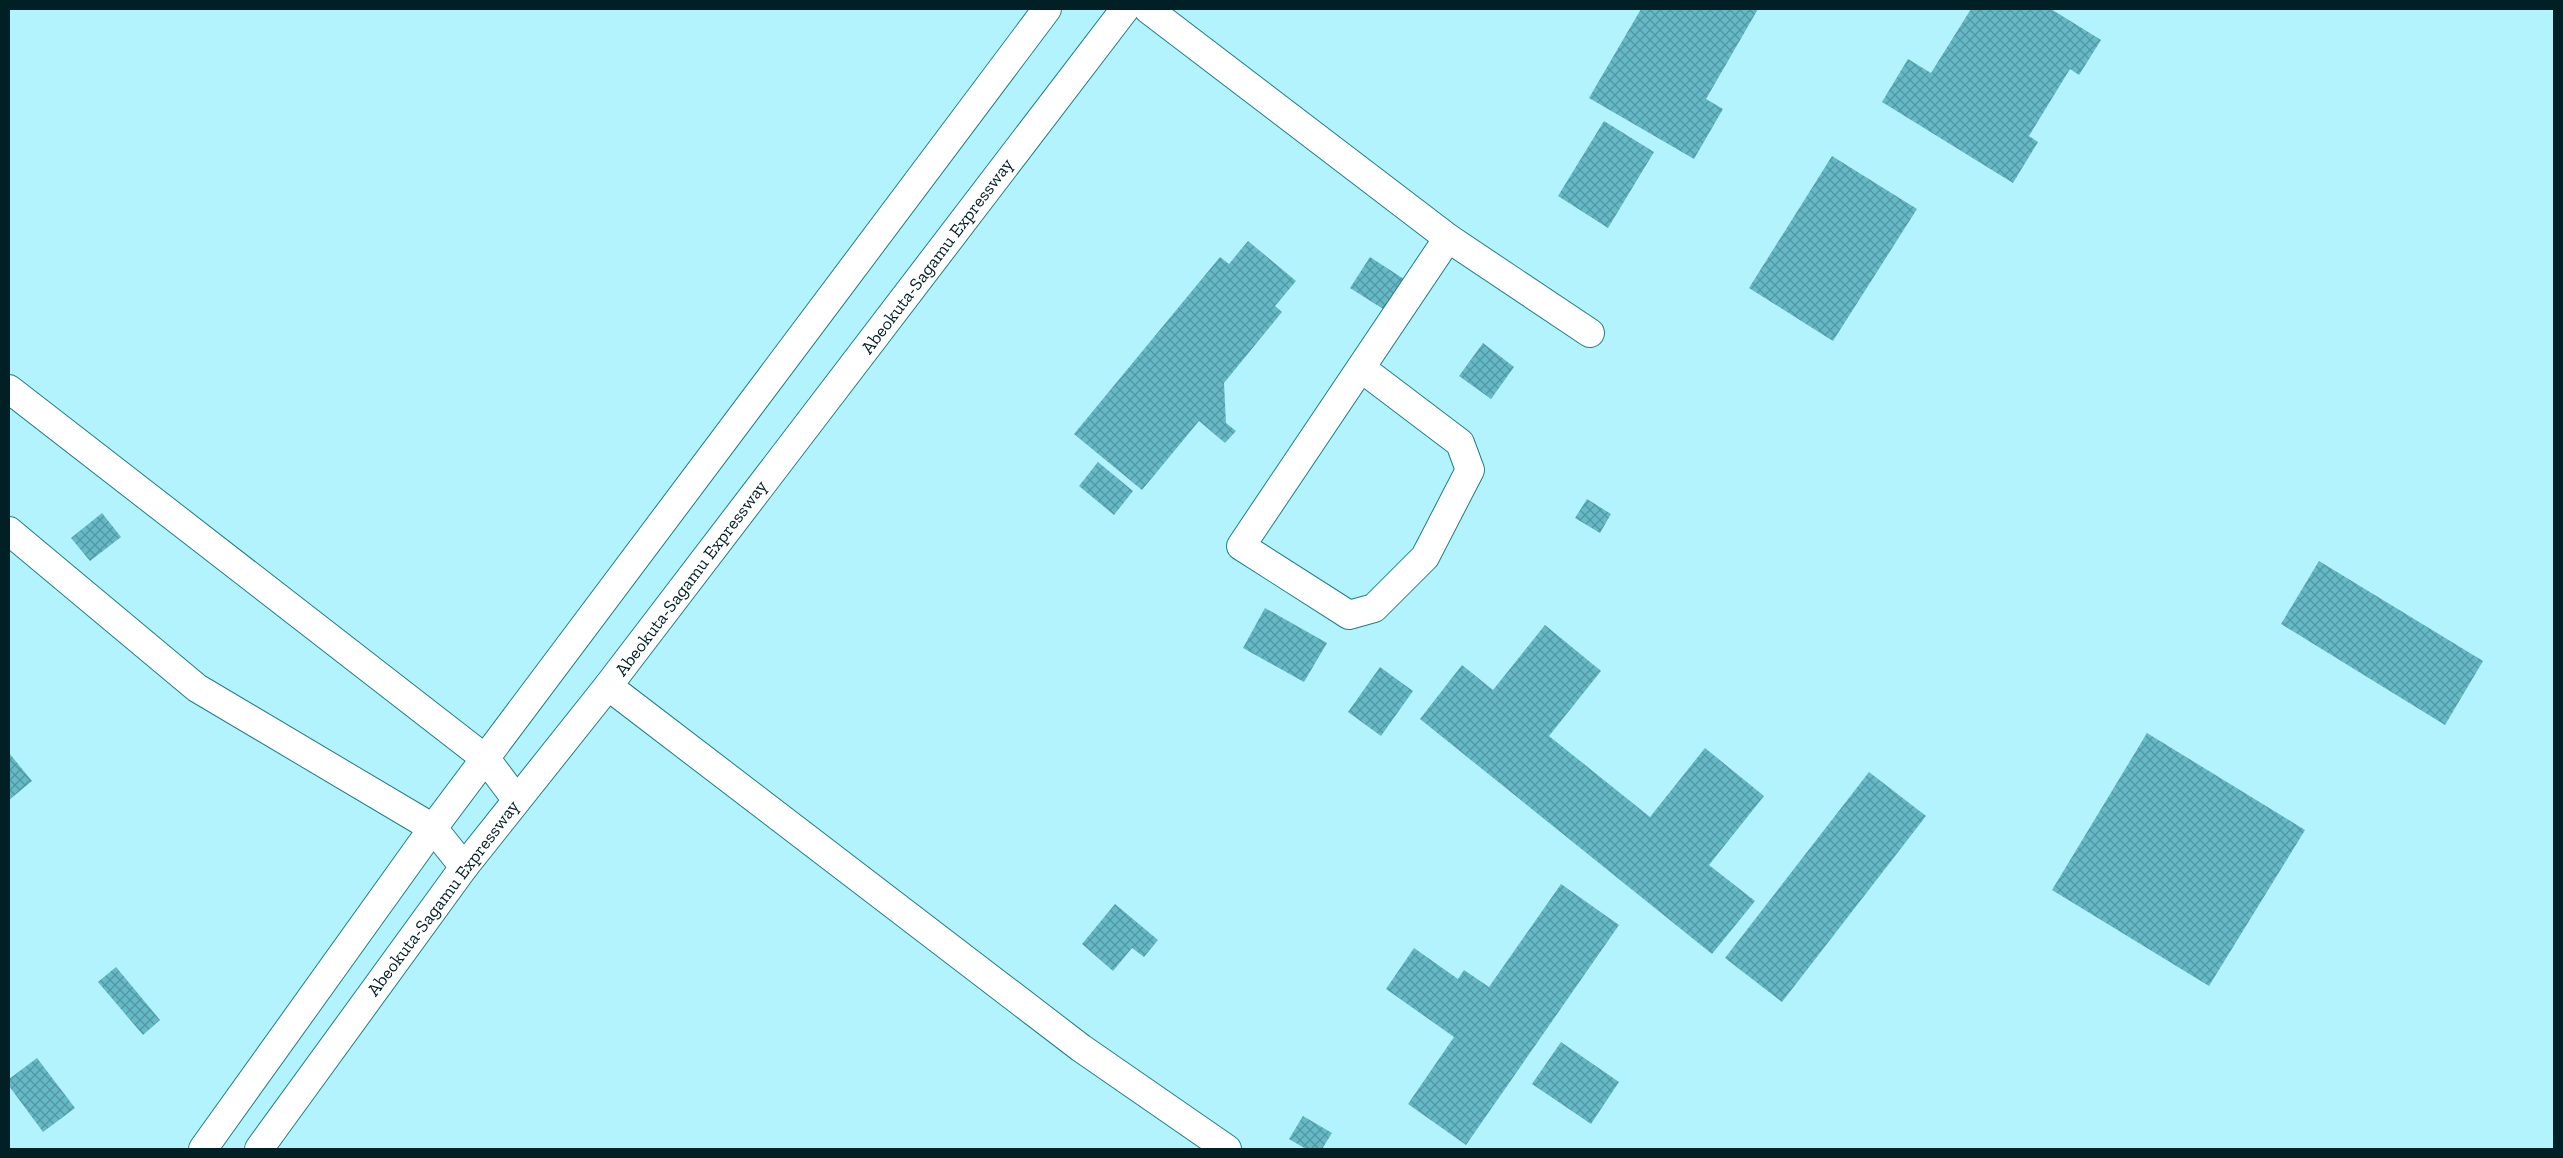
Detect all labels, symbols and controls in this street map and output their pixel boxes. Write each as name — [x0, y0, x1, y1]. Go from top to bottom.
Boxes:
street label: Abeokuta-Sagamu Expressway — [856, 153, 1018, 358]
street label: Abeokuta-Sagamu Expressway — [610, 475, 772, 680]
street label: Abeokuta-Sagamu Expressway — [362, 795, 524, 1000]

